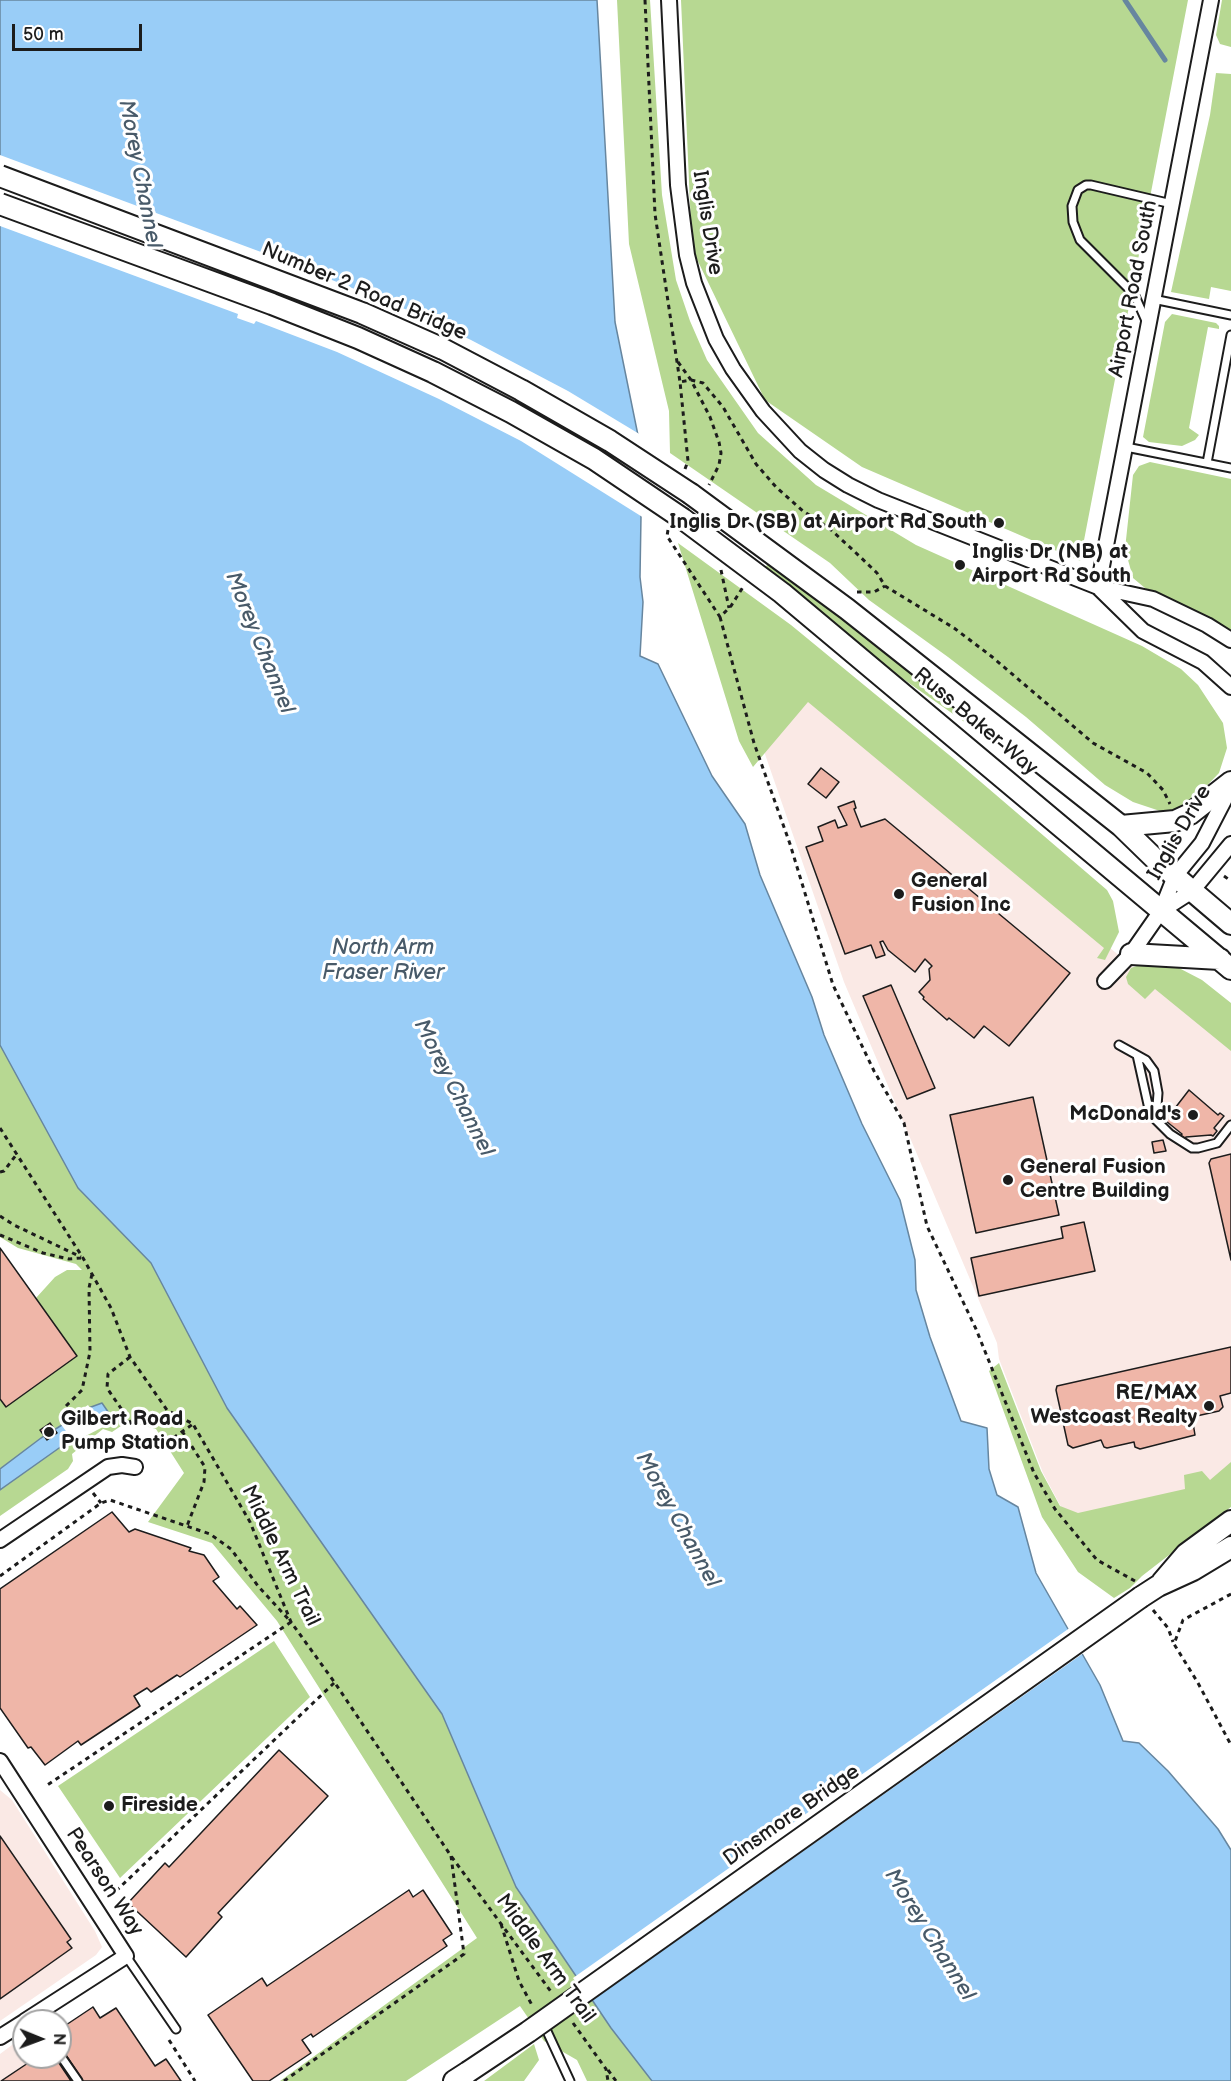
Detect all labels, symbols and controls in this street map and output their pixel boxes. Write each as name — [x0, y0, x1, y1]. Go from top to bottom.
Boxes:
scale bar — [15, 12, 146, 50]
text: 50 m — [23, 24, 64, 45]
water label: Morey Channel — [112, 98, 166, 250]
street label: Inglis Drive — [686, 169, 728, 277]
street label: Airport Road South — [1104, 198, 1164, 380]
street label: Number 2 Road Bridge — [258, 237, 470, 347]
place label: Inglis Dr (SB) at Airport Rd South — [669, 510, 987, 536]
marker: Inglis Dr (SB) at Airport Rd South — [992, 516, 1006, 530]
place label: Inglis Dr (NB) at Airport Rd South — [972, 540, 1131, 590]
marker: Inglis Dr (NB) at Airport Rd South — [953, 558, 967, 572]
water label: Morey Channel — [219, 568, 299, 718]
street label: Russ Baker Way — [908, 663, 1042, 781]
street label: Inglis Drive — [1143, 781, 1217, 885]
place label: General Fusion Inc — [911, 869, 1011, 919]
marker: General Fusion Inc — [892, 887, 906, 901]
water label: North Arm Fraser River — [322, 935, 444, 986]
water label: Morey Channel — [407, 1015, 499, 1161]
place label: McDonald's — [1069, 1102, 1181, 1128]
marker: McDonald's — [1186, 1108, 1200, 1122]
place label: General Fusion Centre Building — [1020, 1155, 1169, 1205]
marker: General Fusion Centre Building — [1001, 1173, 1015, 1187]
place label: RE/MAX Westcoast Realty — [1031, 1381, 1197, 1431]
marker: RE/MAX Westcoast Realty — [1202, 1399, 1216, 1413]
place label: Gilbert Road Pump Station — [61, 1407, 189, 1457]
marker: Gilbert Road Pump Station — [42, 1425, 56, 1439]
water label: Morey Channel — [629, 1448, 725, 1592]
street label: Middle Arm Trail — [235, 1482, 325, 1630]
street label: Dinsmore Bridge — [719, 1760, 865, 1872]
place label: Fireside — [121, 1793, 198, 1819]
marker: Fireside — [102, 1799, 116, 1813]
street label: Pearson Way — [60, 1823, 148, 1941]
water label: Morey Channel — [878, 1864, 980, 2006]
street label: Middle Arm Trail — [490, 1890, 600, 2028]
north arrow — [12, 2009, 72, 2069]
text: N — [49, 2033, 68, 2045]

